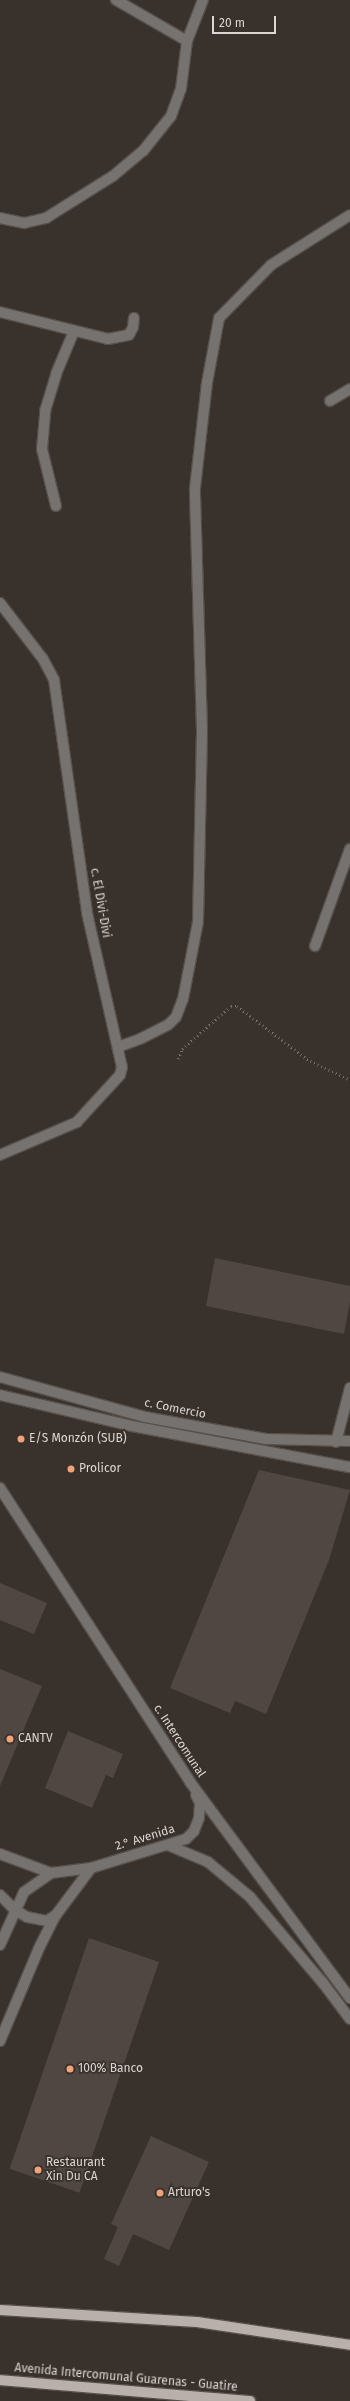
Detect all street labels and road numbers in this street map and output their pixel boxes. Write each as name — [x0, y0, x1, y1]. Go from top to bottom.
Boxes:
street label: c. El Divi-Divi — [87, 867, 113, 939]
street label: c. Comercio — [143, 1396, 207, 1422]
street label: c. Intercomunal — [150, 1702, 208, 1780]
street label: 2.° Avenida — [113, 1822, 177, 1854]
street label: Avenida Intercomunal Guarenas - Guatire — [14, 2361, 238, 2395]

